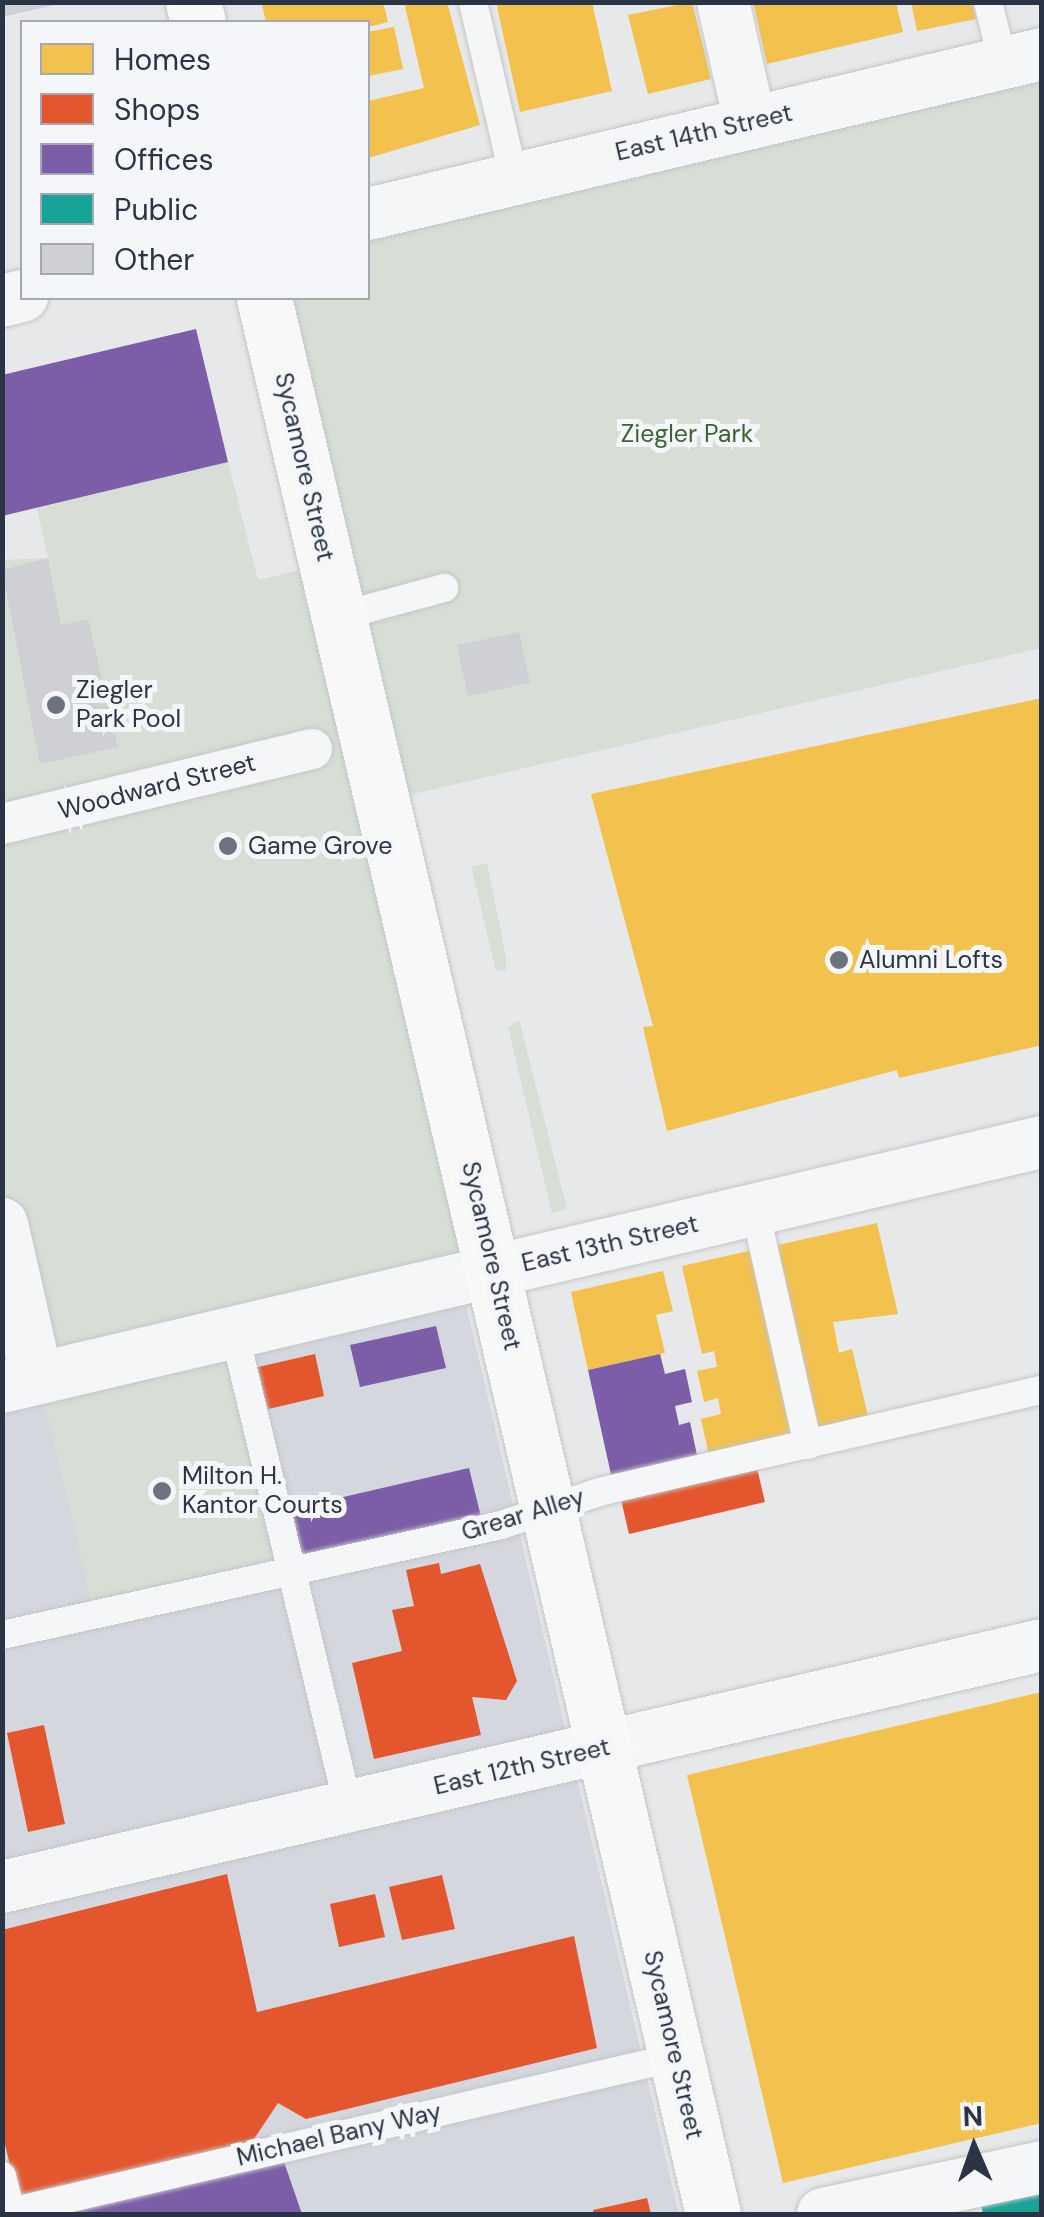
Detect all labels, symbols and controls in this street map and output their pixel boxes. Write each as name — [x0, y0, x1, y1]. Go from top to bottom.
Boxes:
legend — [20, 20, 370, 300]
text: Homes — [114, 40, 211, 79]
text: Shops — [114, 90, 200, 129]
street label: East 14th Street — [613, 98, 795, 168]
text: Offices — [114, 140, 214, 179]
text: Public — [114, 190, 198, 229]
text: Other — [114, 240, 194, 279]
street label: Sycamore Street — [268, 370, 340, 564]
park label: Ziegler Park — [621, 419, 753, 449]
place label: Ziegler Park Pool — [76, 676, 181, 735]
marker: Ziegler Park Pool — [45, 694, 67, 716]
street label: Woodward Street — [55, 748, 259, 826]
place label: Game Grove — [248, 831, 392, 861]
marker: Game Grove — [217, 835, 239, 857]
place label: Alumni Lofts — [859, 945, 1003, 975]
marker: Alumni Lofts — [828, 949, 850, 971]
street label: Sycamore Street — [455, 1159, 527, 1353]
street label: East 13th Street — [519, 1209, 701, 1279]
place label: Milton H. Kantor Courts — [182, 1462, 343, 1521]
marker: Milton H. Kantor Courts — [151, 1480, 173, 1502]
street label: Grear Alley — [458, 1482, 588, 1548]
street label: East 12th Street — [431, 1732, 613, 1802]
street label: Sycamore Street — [637, 1948, 709, 2142]
street label: Michael Bany Way — [234, 2097, 444, 2173]
north arrow — [924, 2097, 1024, 2197]
text: N — [962, 2098, 984, 2135]

